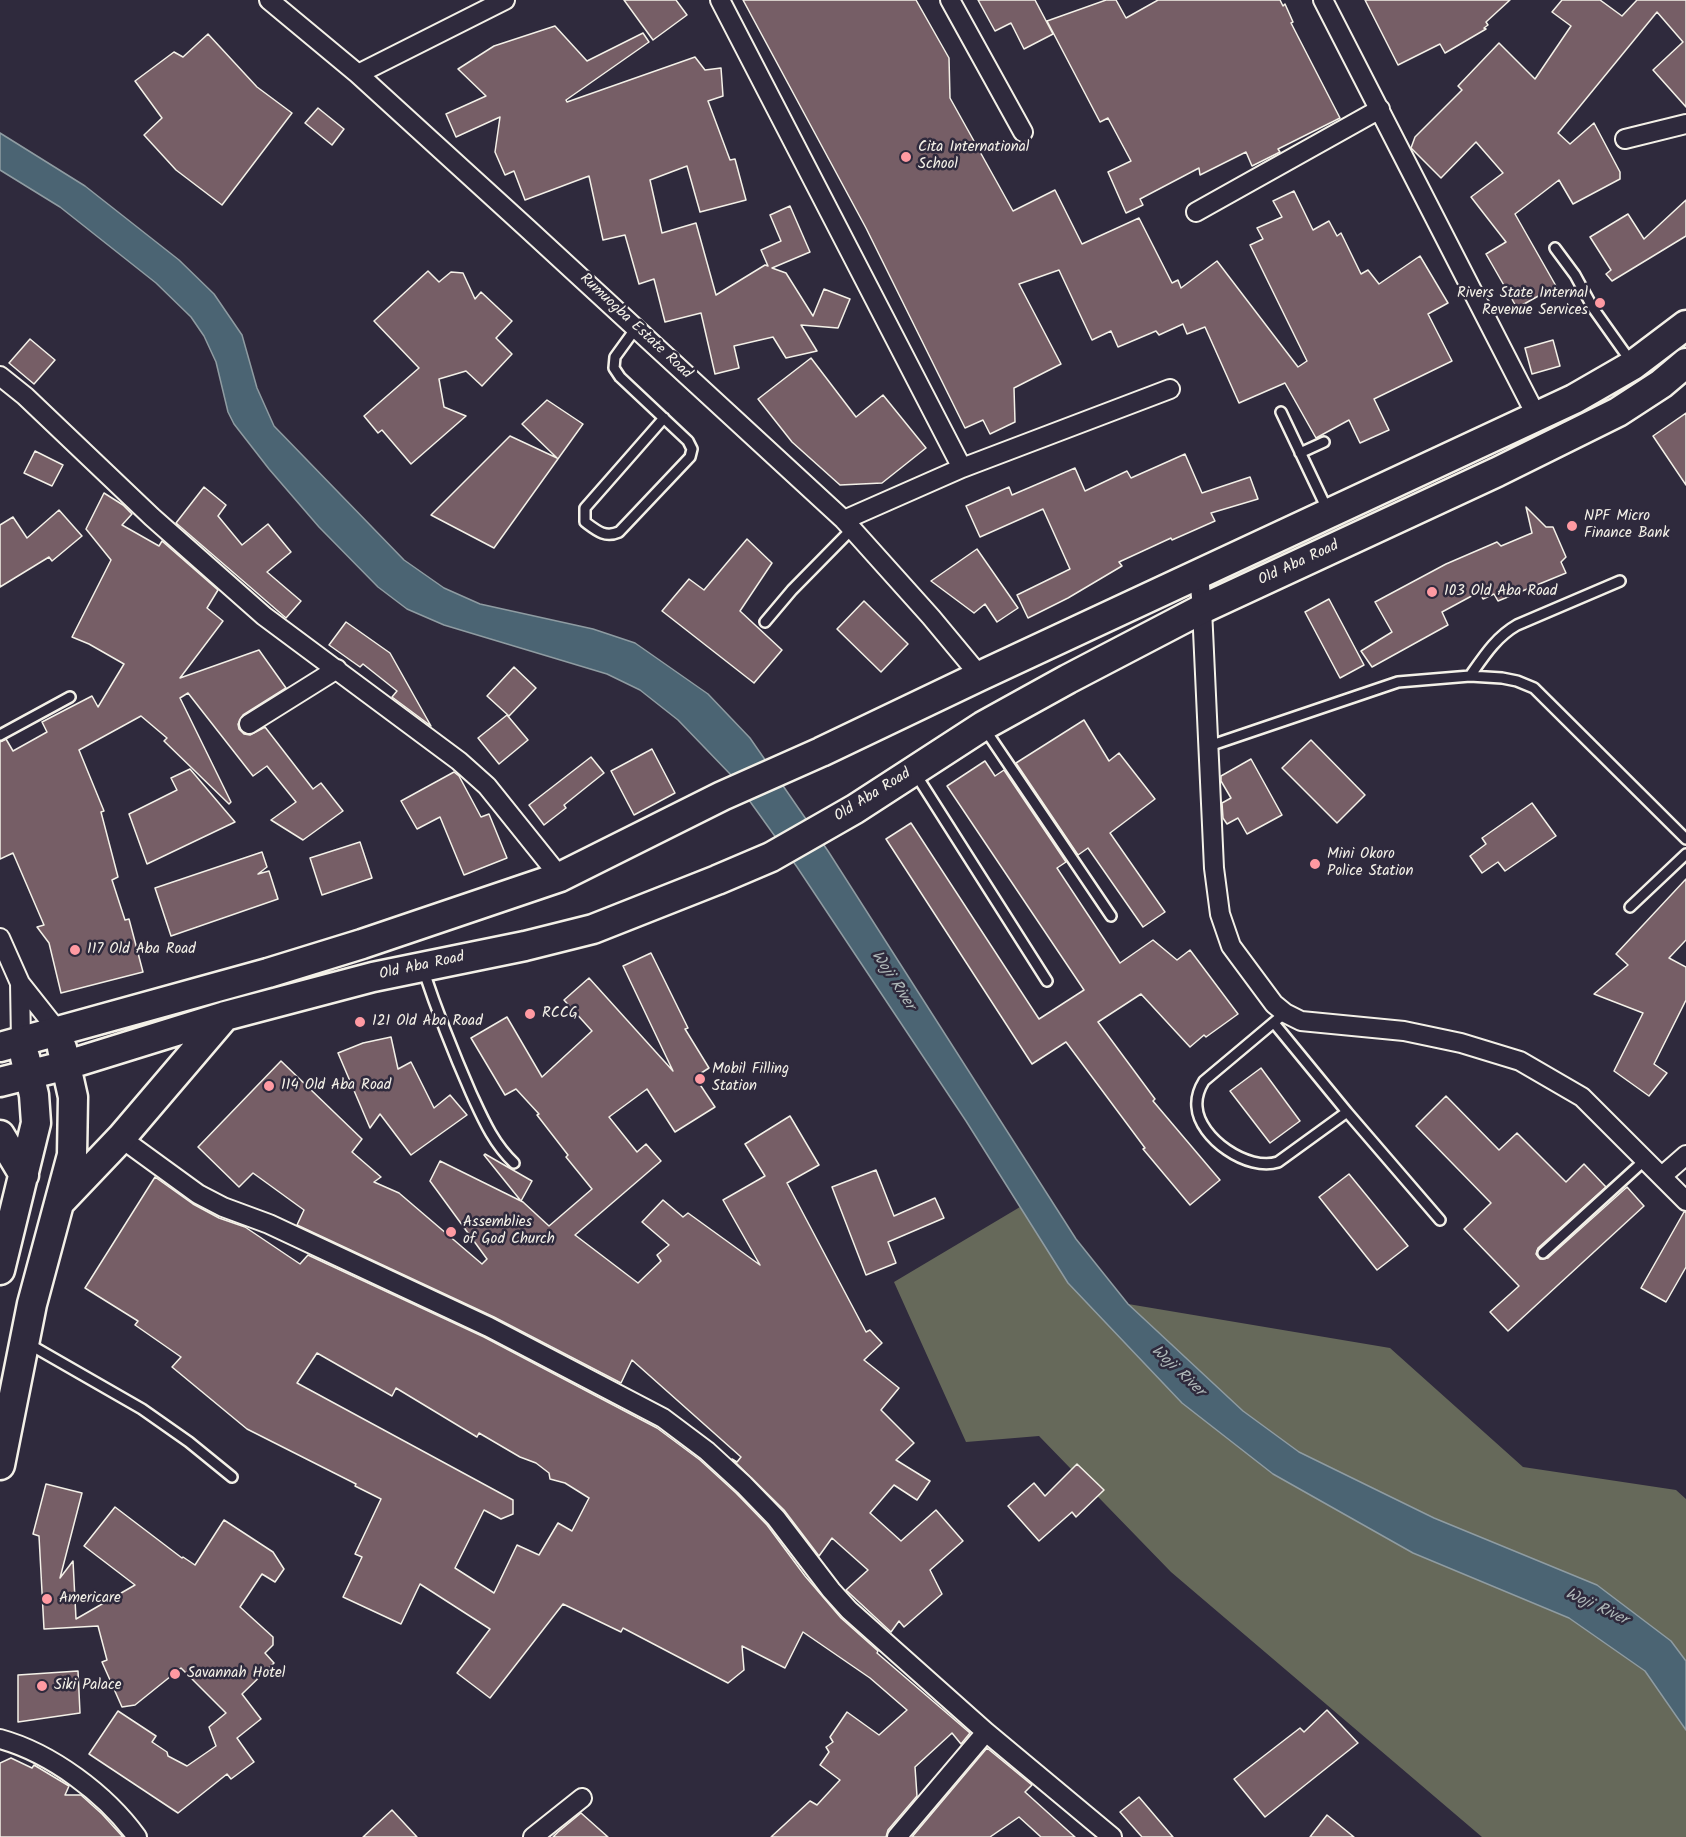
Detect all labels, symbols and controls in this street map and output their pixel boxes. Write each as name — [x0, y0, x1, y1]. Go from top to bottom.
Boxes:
place label: Cita International School — [918, 139, 1029, 174]
marker: Cita International School — [899, 150, 913, 164]
street label: Rumuogba Estate Road — [575, 270, 695, 384]
place label: Rivers State Internal Revenue Services — [1457, 285, 1588, 320]
marker: Rivers State Internal Revenue Services — [1593, 296, 1607, 310]
place label: NPF Micro Finance Bank — [1584, 508, 1669, 543]
marker: NPF Micro Finance Bank — [1565, 519, 1579, 533]
street label: Old Aba Road — [1256, 538, 1342, 590]
place label: 103 Old Aba Road — [1444, 583, 1557, 601]
marker: 103 Old Aba Road — [1425, 585, 1439, 599]
street label: Old Aba Road — [832, 765, 914, 827]
place label: Mini Okoro Police Station — [1327, 846, 1414, 881]
marker: Mini Okoro Police Station — [1308, 857, 1322, 871]
place label: 117 Old Aba Road — [87, 941, 196, 959]
marker: 117 Old Aba Road — [68, 943, 82, 957]
water label: Woji River — [866, 948, 918, 1014]
street label: Old Aba Road — [378, 949, 466, 985]
place label: RCCG — [542, 1005, 578, 1023]
marker: RCCG — [523, 1007, 537, 1021]
place label: 121 Old Aba Road — [372, 1013, 483, 1031]
marker: 121 Old Aba Road — [353, 1015, 367, 1029]
place label: Mobil Filling Station — [712, 1061, 789, 1096]
marker: Mobil Filling Station — [693, 1072, 707, 1086]
place label: 114 Old Aba Road — [281, 1077, 391, 1095]
marker: 114 Old Aba Road — [262, 1079, 276, 1093]
place label: Assemblies of God Church — [463, 1214, 555, 1249]
marker: Assemblies of God Church — [444, 1225, 458, 1239]
water label: Woji River — [1146, 1342, 1208, 1402]
water label: Woji River — [1562, 1585, 1630, 1631]
place label: Americare — [59, 1590, 121, 1608]
marker: Americare — [40, 1592, 54, 1606]
place label: Savannah Hotel — [187, 1665, 286, 1683]
marker: Savannah Hotel — [168, 1667, 182, 1681]
place label: Siki Palace — [54, 1677, 121, 1695]
marker: Siki Palace — [35, 1679, 49, 1693]

